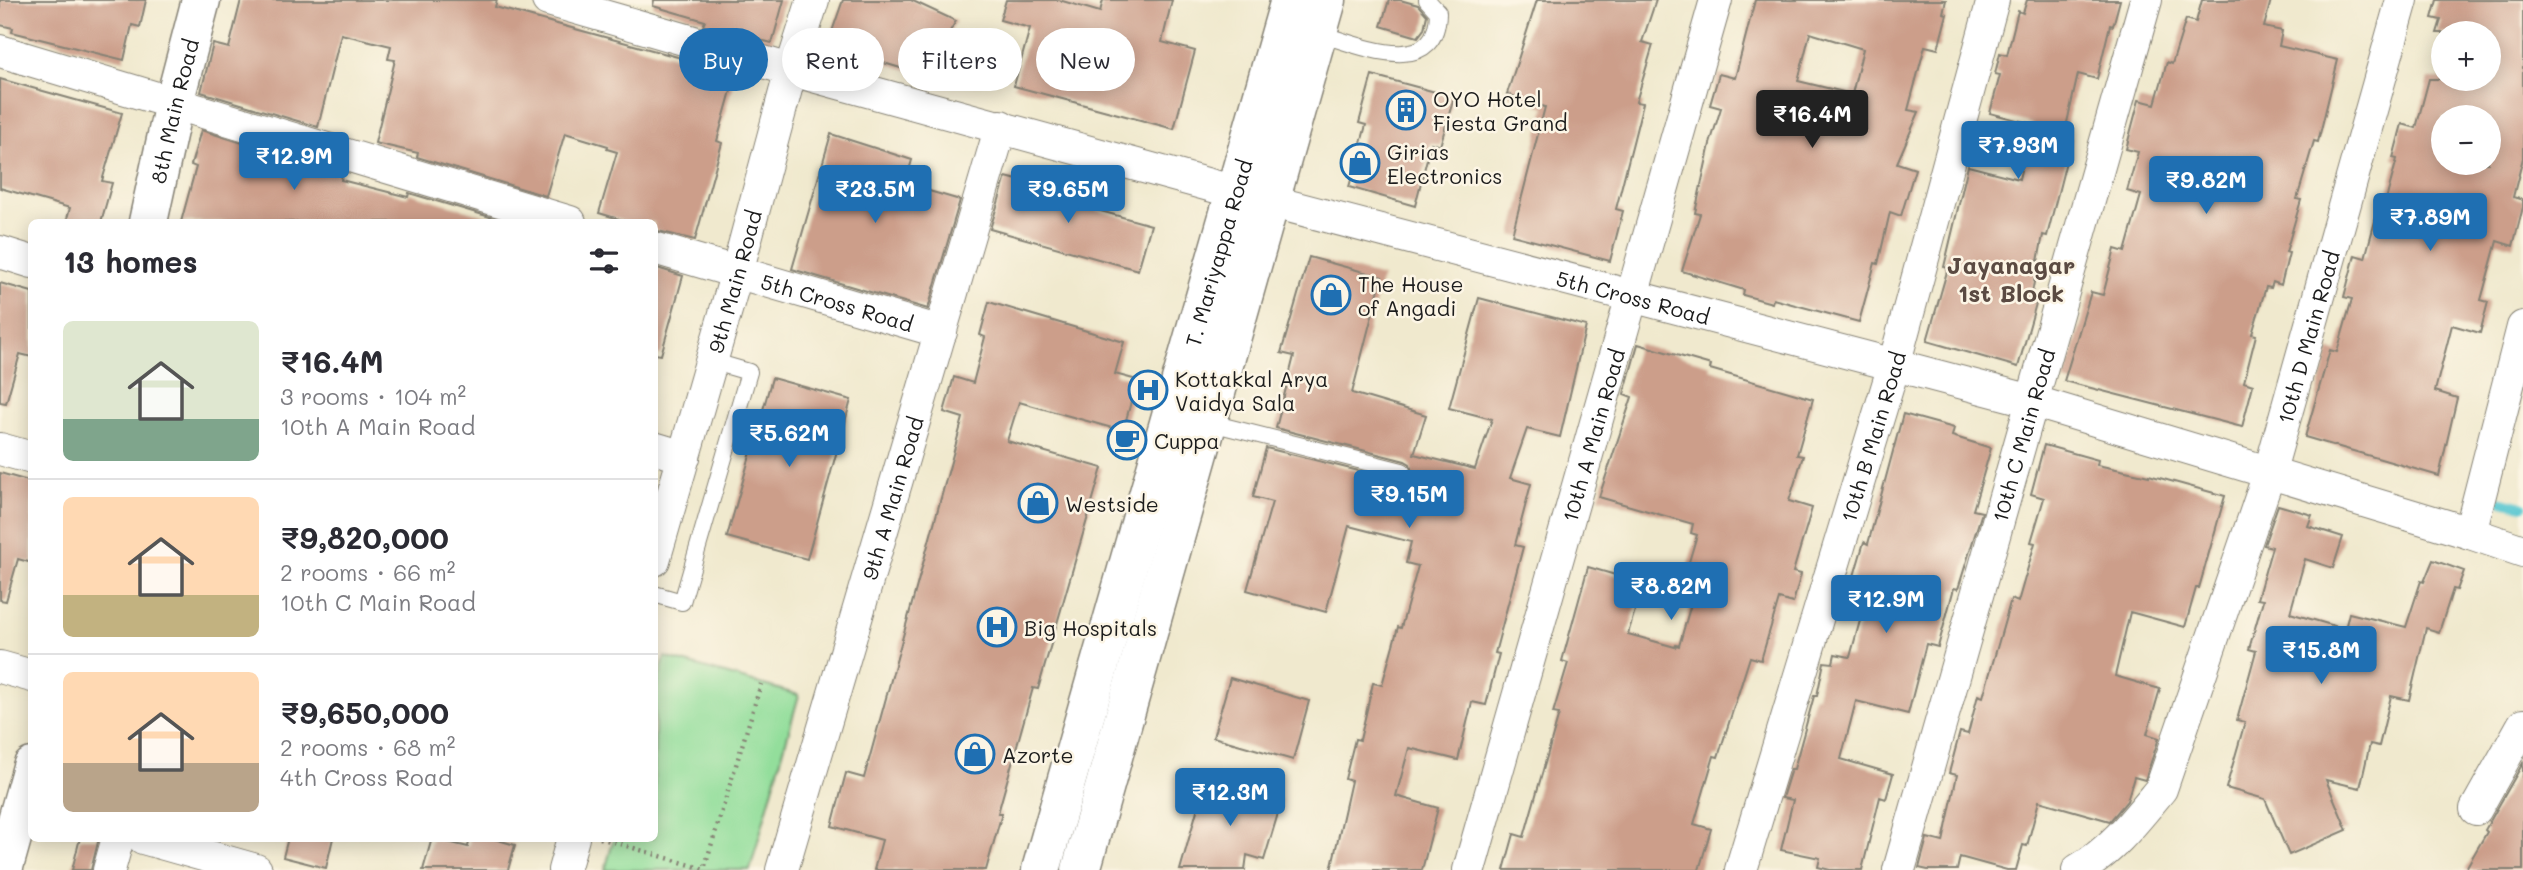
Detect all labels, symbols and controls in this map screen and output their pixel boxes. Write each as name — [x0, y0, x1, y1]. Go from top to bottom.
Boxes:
map controls — [2431, 21, 2501, 175]
button: + — [2431, 21, 2501, 91]
chip: Buy — [679, 28, 768, 91]
chip: Rent — [782, 28, 884, 91]
chip: Filters — [898, 28, 1022, 91]
chip: New — [1036, 28, 1135, 91]
street label: 8th Main Road — [143, 36, 204, 186]
place label: OYO Hotel Fiesta Grand — [1433, 85, 1568, 136]
building icon: OYO Hotel Fiesta Grand — [1385, 89, 1427, 131]
pin: ₹16.4M — [1755, 90, 1869, 150]
text: ₹16.4M — [1772, 98, 1852, 128]
button: − — [2431, 105, 2501, 175]
pin: ₹7.93M — [1961, 122, 2075, 181]
text: ₹7.93M — [1977, 129, 2059, 159]
pin: ₹12.9M — [237, 132, 351, 192]
place label: Girias Electronics — [1387, 138, 1503, 189]
text: ₹12.9M — [255, 140, 333, 170]
shop icon: Girias Electronics — [1339, 142, 1381, 184]
street label: T. Mariyappa Road — [1178, 156, 1257, 350]
pin: ₹9.82M — [2149, 156, 2263, 216]
text: ₹9.82M — [2165, 164, 2247, 194]
pin: ₹23.5M — [818, 166, 932, 225]
pin: ₹9.65M — [1011, 166, 1125, 225]
text: ₹23.5M — [834, 173, 916, 203]
text: ₹9.65M — [1027, 173, 1109, 203]
pin: ₹7.89M — [2373, 194, 2487, 253]
text: ₹7.89M — [2389, 201, 2471, 231]
street label: 9th Main Road — [701, 207, 767, 356]
text: 13 homes — [63, 241, 198, 281]
icon: filters — [585, 242, 623, 280]
street label: 10th D Main Road — [2270, 247, 2345, 426]
district label: Jayanagar 1st Block — [1947, 249, 2075, 308]
street label: 5th Cross Road — [1554, 263, 1713, 329]
street label: 5th Cross Road — [758, 267, 917, 337]
place label: The House of Angadi — [1358, 270, 1463, 321]
shop icon: The House of Angadi — [1310, 274, 1352, 316]
text: ₹16.4M — [280, 341, 384, 381]
street label: 10th C Main Road — [1985, 345, 2060, 525]
street label: 10th A Main Road — [1555, 346, 1630, 525]
street label: 10th B Main Road — [1834, 348, 1911, 525]
icon: home — [119, 349, 203, 433]
place label: Kottakkal Arya Vaidya Sala — [1175, 365, 1328, 416]
hospital icon: Kottakkal Arya Vaidya Sala — [1127, 369, 1169, 411]
text: 3 rooms · 104 m² — [280, 381, 466, 411]
pin: ₹5.62M — [732, 410, 846, 469]
text: 10th A Main Road — [280, 411, 475, 441]
street label: 9th A Main Road — [855, 413, 928, 582]
text: ₹5.62M — [748, 417, 830, 447]
cafe icon: Cuppa — [1106, 419, 1148, 461]
place label: Cuppa — [1154, 427, 1219, 454]
pin: ₹9.15M — [1352, 470, 1466, 530]
text: ₹9.15M — [1370, 478, 1448, 508]
shop icon: Westside — [1017, 482, 1059, 524]
place label: Westside — [1065, 490, 1159, 517]
text: ₹9,820,000 — [280, 517, 449, 557]
icon: home — [119, 525, 203, 609]
text: 2 rooms · 66 m² — [280, 557, 455, 587]
pin: ₹8.82M — [1614, 562, 1728, 622]
text: ₹8.82M — [1630, 570, 1712, 600]
pin: ₹12.9M — [1829, 576, 1943, 635]
text: ₹12.9M — [1847, 583, 1925, 613]
text: 10th C Main Road — [280, 587, 476, 617]
hospital icon: Big Hospitals — [976, 606, 1018, 648]
place label: Big Hospitals — [1024, 614, 1157, 641]
pin: ₹15.8M — [2264, 626, 2378, 686]
text: ₹15.8M — [2282, 634, 2360, 664]
text: ₹9,650,000 — [280, 692, 449, 732]
icon: home — [119, 700, 203, 784]
text: 2 rooms · 68 m² — [280, 732, 455, 762]
shop icon: Azorte — [954, 733, 996, 775]
place label: Azorte — [1002, 741, 1073, 768]
text: 4th Cross Road — [280, 762, 453, 792]
pin: ₹12.3M — [1173, 768, 1287, 828]
text: ₹12.3M — [1191, 776, 1269, 806]

